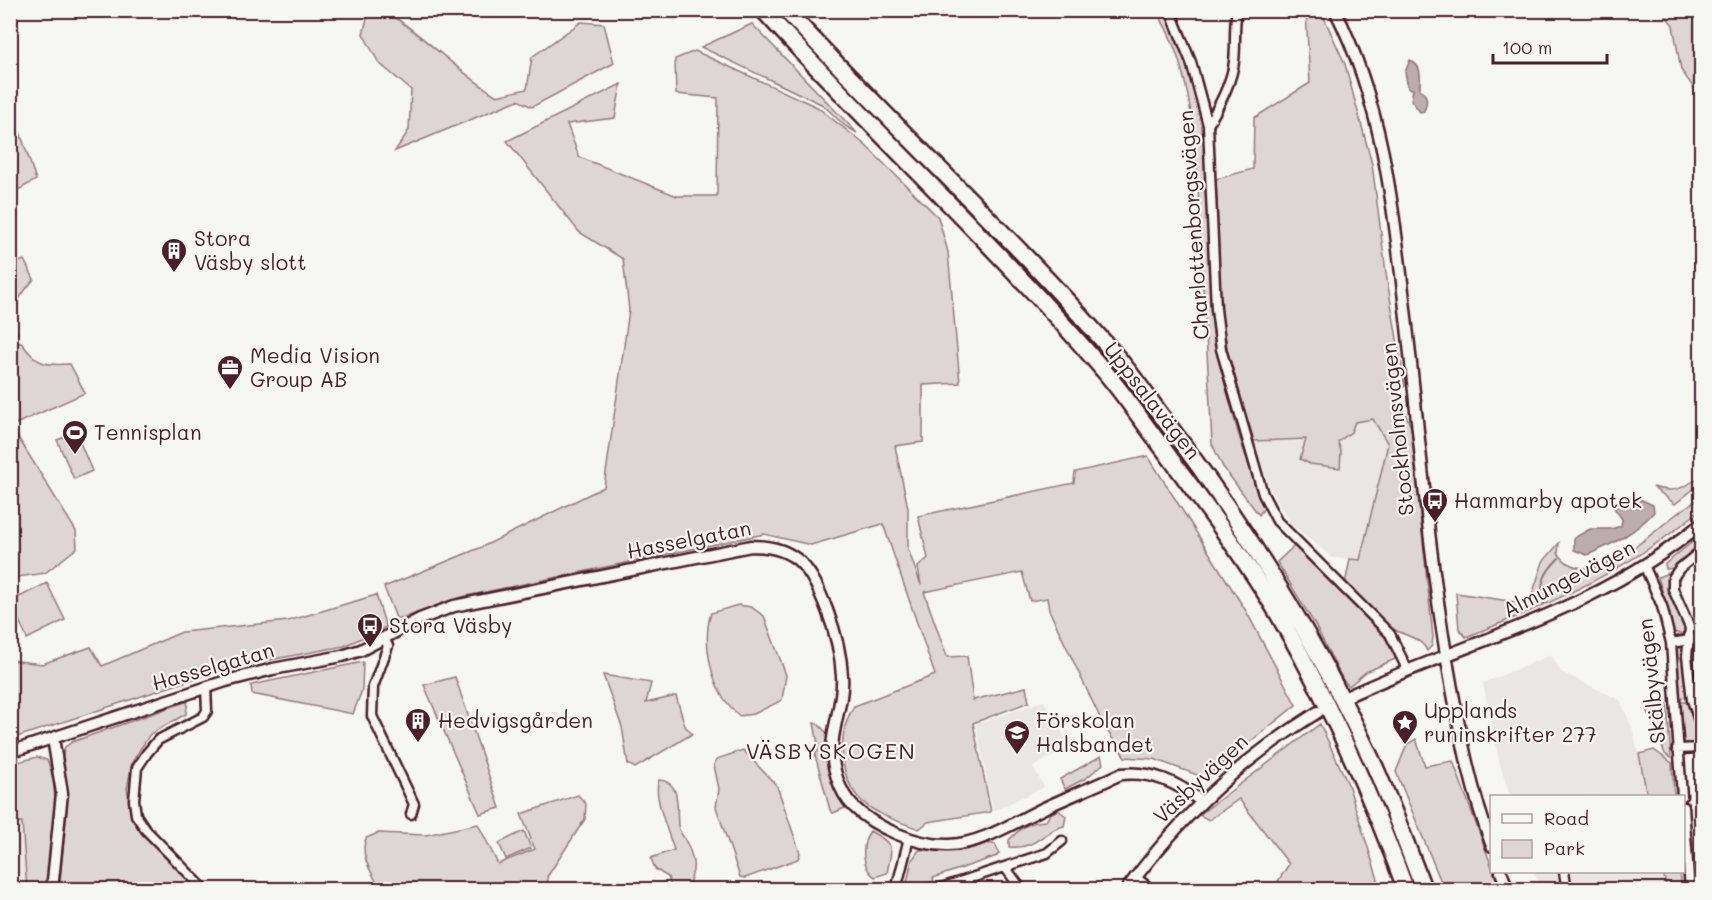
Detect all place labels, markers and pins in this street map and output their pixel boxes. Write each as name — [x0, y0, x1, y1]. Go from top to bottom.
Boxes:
place label: Stora Väsby slott — [194, 224, 307, 275]
building icon: Stora Väsby slott — [159, 236, 189, 274]
place label: Media Vision Group AB — [250, 341, 380, 392]
office icon: Media Vision Group AB — [215, 353, 245, 391]
sports icon: Tennisplan — [60, 418, 90, 456]
place label: Tennisplan — [94, 418, 202, 445]
bus stop icon: Hammarby apotek — [1420, 486, 1450, 524]
place label: Hammarby apotek — [1454, 486, 1642, 513]
bus stop icon: Stora Väsby — [355, 611, 385, 649]
place label: Stora Väsby — [389, 611, 512, 638]
place label: Upplands runinskrifter 277 — [1424, 696, 1597, 747]
building icon: Hedvigsgården — [403, 706, 433, 744]
place label: Hedvigsgården — [438, 706, 593, 733]
place label: Förskolan Halsbandet — [1036, 706, 1153, 757]
place icon: Upplands runinskrifter 277 — [1390, 708, 1420, 746]
school or university icon: Förskolan Halsbandet — [1002, 718, 1032, 756]

